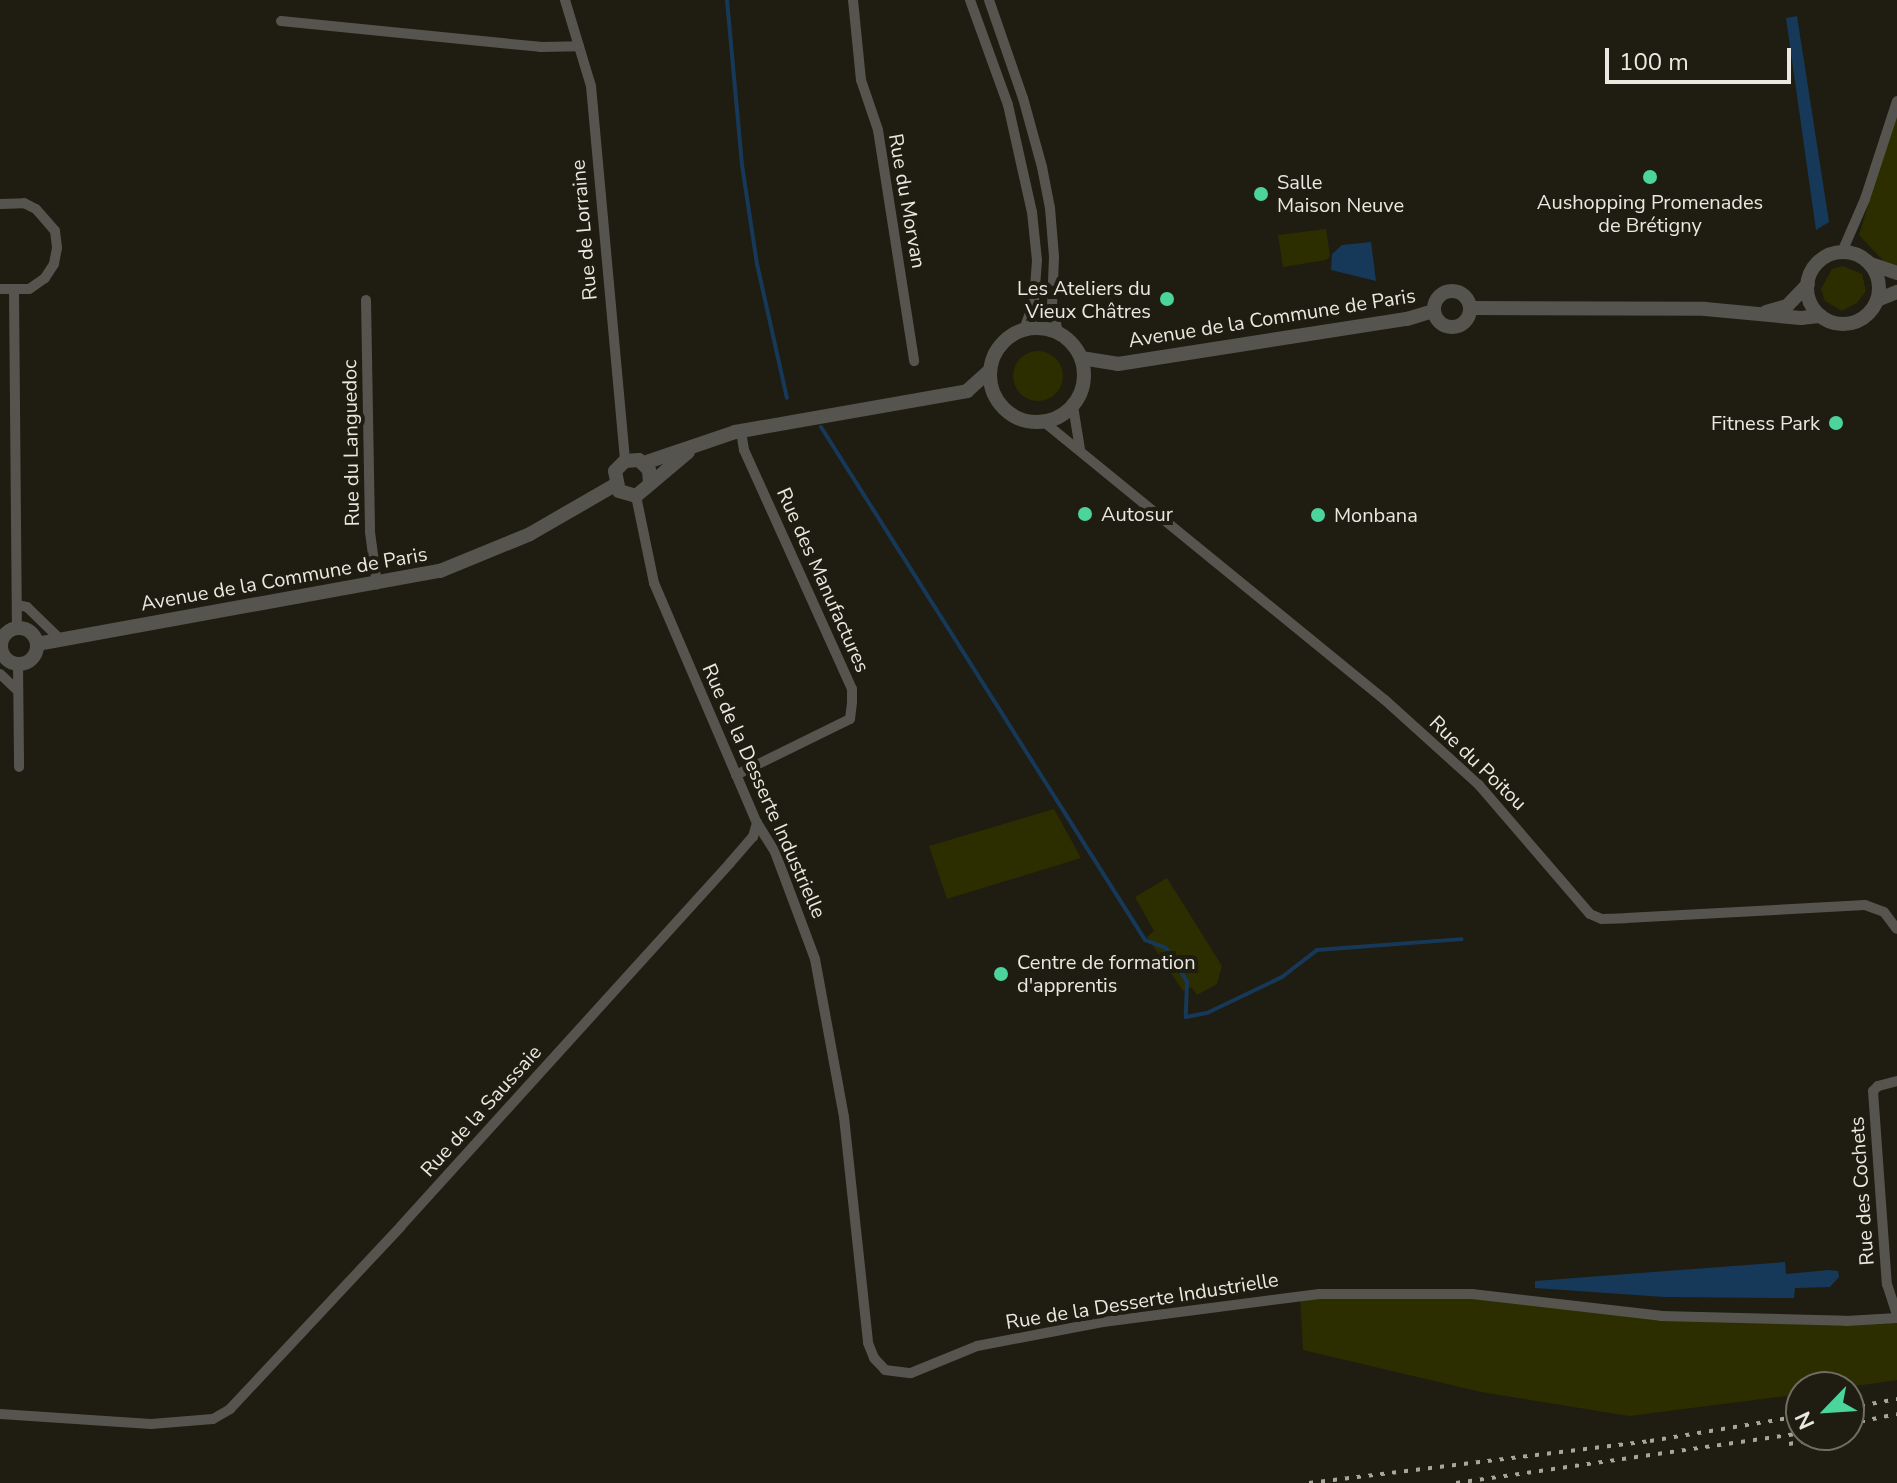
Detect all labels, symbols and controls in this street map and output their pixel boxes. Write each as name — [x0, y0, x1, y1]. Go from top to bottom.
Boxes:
scale bar — [1609, 32, 1795, 82]
text: 100 m — [1619, 46, 1689, 78]
street label: Rue du Morvan — [883, 132, 931, 270]
street label: Rue de Lorraine — [566, 159, 602, 301]
marker: Aushopping Promenades de Brétigny — [1641, 168, 1659, 186]
place label: Salle Maison Neuve — [1277, 170, 1404, 217]
marker: Salle Maison Neuve — [1252, 185, 1270, 203]
place label: Aushopping Promenades de Brétigny — [1537, 190, 1763, 237]
place label: Les Ateliers du Vieux Châtres — [1017, 276, 1151, 323]
street label: Avenue de la Commune de Paris — [1127, 283, 1417, 353]
marker: Les Ateliers du Vieux Châtres — [1158, 290, 1176, 308]
street label: Rue du Languedoc — [338, 359, 364, 527]
place label: Fitness Park — [1711, 411, 1820, 435]
marker: Fitness Park — [1827, 414, 1845, 432]
street label: Rue des Manufactures — [771, 484, 875, 676]
place label: Autosur — [1101, 502, 1173, 526]
place label: Monbana — [1334, 503, 1418, 527]
marker: Autosur — [1076, 505, 1094, 523]
marker: Monbana — [1309, 506, 1327, 524]
street label: Avenue de la Commune de Paris — [139, 542, 429, 616]
street label: Rue de la Desserte Industrielle — [697, 660, 831, 922]
street label: Rue du Poitou — [1424, 711, 1532, 815]
place label: Centre de formation d'apprentis — [1017, 950, 1196, 997]
marker: Centre de formation d'apprentis — [992, 965, 1010, 983]
street label: Rue de la Saussaie — [416, 1040, 546, 1182]
street label: Rue des Cochets — [1845, 1116, 1879, 1266]
street label: Rue de la Desserte Industrielle — [1004, 1268, 1280, 1334]
north arrow — [1785, 1371, 1865, 1451]
text: N — [1788, 1406, 1822, 1434]

